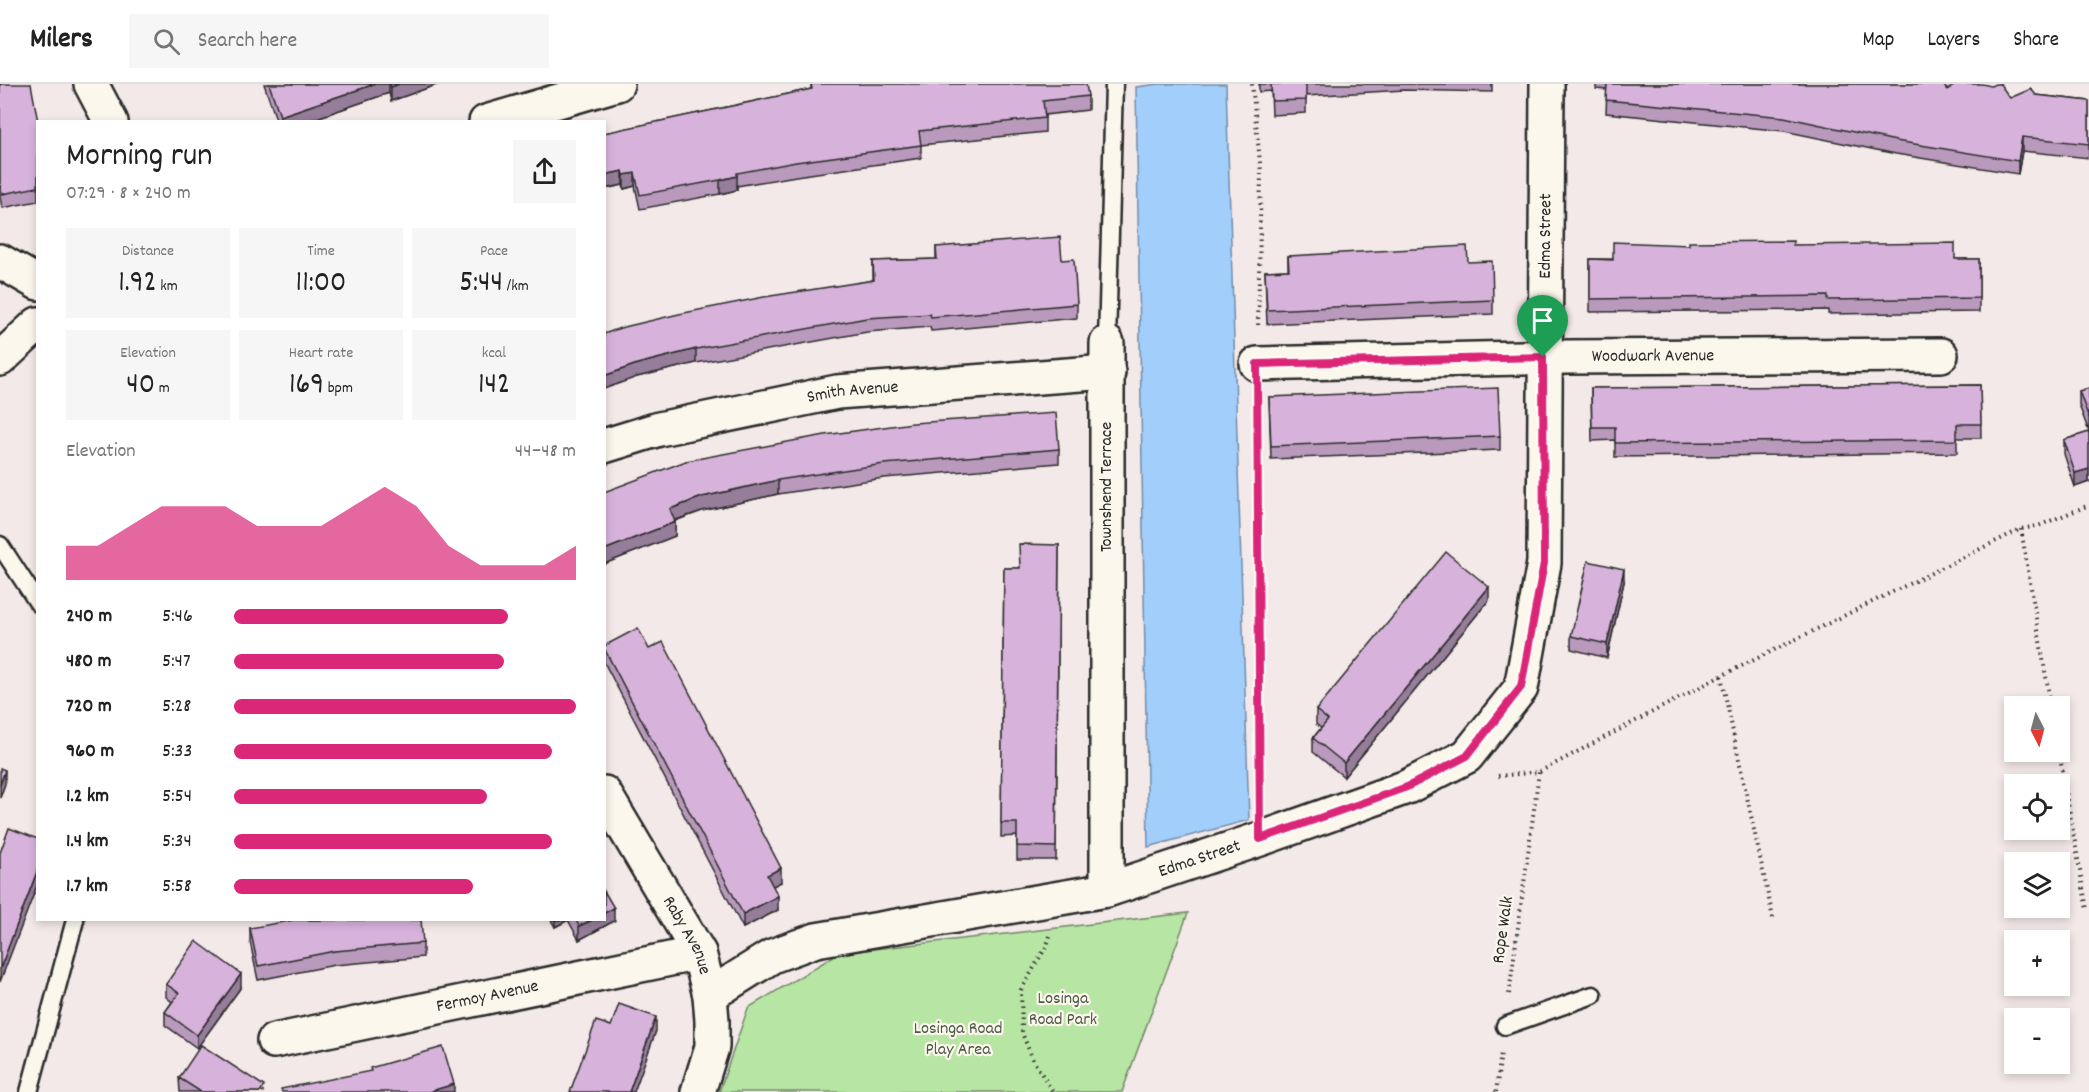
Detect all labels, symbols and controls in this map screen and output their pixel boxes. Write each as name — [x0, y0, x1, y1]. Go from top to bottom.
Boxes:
search box — [129, 14, 549, 68]
text: Milers — [30, 21, 93, 61]
icon: search — [150, 25, 183, 58]
text: Search here — [198, 26, 297, 57]
text: Map — [1863, 26, 1894, 56]
text: Layers — [1927, 26, 1980, 56]
text: Share — [2013, 26, 2059, 56]
text: Morning run — [66, 134, 213, 181]
button: share — [513, 140, 576, 203]
text: 07:29 · 8 × 240 m — [66, 180, 191, 208]
street label: Edma Street — [1533, 193, 1559, 279]
text: Distance — [122, 240, 174, 263]
text: Time — [307, 240, 335, 263]
text: Pace — [480, 240, 508, 263]
text: 1.92 — [118, 263, 157, 306]
text: 11:00 — [296, 263, 346, 306]
text: 5:44 — [459, 263, 503, 306]
text: km — [157, 275, 178, 298]
text: /km — [503, 275, 529, 298]
pin — [1517, 295, 1568, 357]
icon: arrive — [1526, 304, 1559, 337]
text: Elevation — [120, 342, 176, 365]
text: Heart rate — [289, 342, 353, 365]
text: kcal — [482, 342, 506, 365]
street label: Woodwark Avenue — [1592, 344, 1714, 369]
text: 40 — [126, 365, 155, 408]
text: 169 — [289, 365, 324, 408]
text: 142 — [478, 365, 510, 408]
street label: Smith Avenue — [805, 375, 899, 410]
text: m — [155, 377, 170, 400]
text: bpm — [324, 377, 353, 400]
street label: Townshend Terrace — [1095, 422, 1120, 552]
text: Elevation — [66, 438, 136, 466]
text: 44–48 m — [515, 438, 576, 466]
text: 240 m — [66, 603, 112, 631]
text: 5:46 — [162, 603, 193, 631]
text: 480 m — [66, 648, 112, 676]
text: 5:47 — [162, 648, 191, 676]
text: 720 m — [66, 693, 112, 721]
text: 5:28 — [162, 693, 191, 721]
north arrow — [2004, 696, 2070, 762]
map controls — [2004, 696, 2070, 1074]
text: 960 m — [66, 738, 114, 766]
text: 5:33 — [162, 738, 192, 766]
button: locate — [2004, 774, 2070, 840]
text: 1.2 km — [66, 783, 109, 811]
text: 5:54 — [162, 783, 192, 811]
text: 1.4 km — [66, 828, 109, 856]
text: 5:34 — [162, 828, 192, 856]
street label: Edma Street — [1155, 834, 1244, 884]
button: layers — [2004, 852, 2070, 918]
text: 1.7 km — [66, 873, 108, 901]
text: 5:58 — [162, 873, 192, 901]
street label: Raby Avenue — [656, 892, 717, 977]
street label: Rope Walk — [1487, 895, 1521, 965]
button: + — [2004, 930, 2070, 996]
street label: Fermoy Avenue — [434, 974, 541, 1020]
park label: Losinga Road Park — [1029, 987, 1097, 1033]
button: − — [2004, 1008, 2070, 1074]
park label: Losinga Road Play Area — [914, 1017, 1002, 1063]

